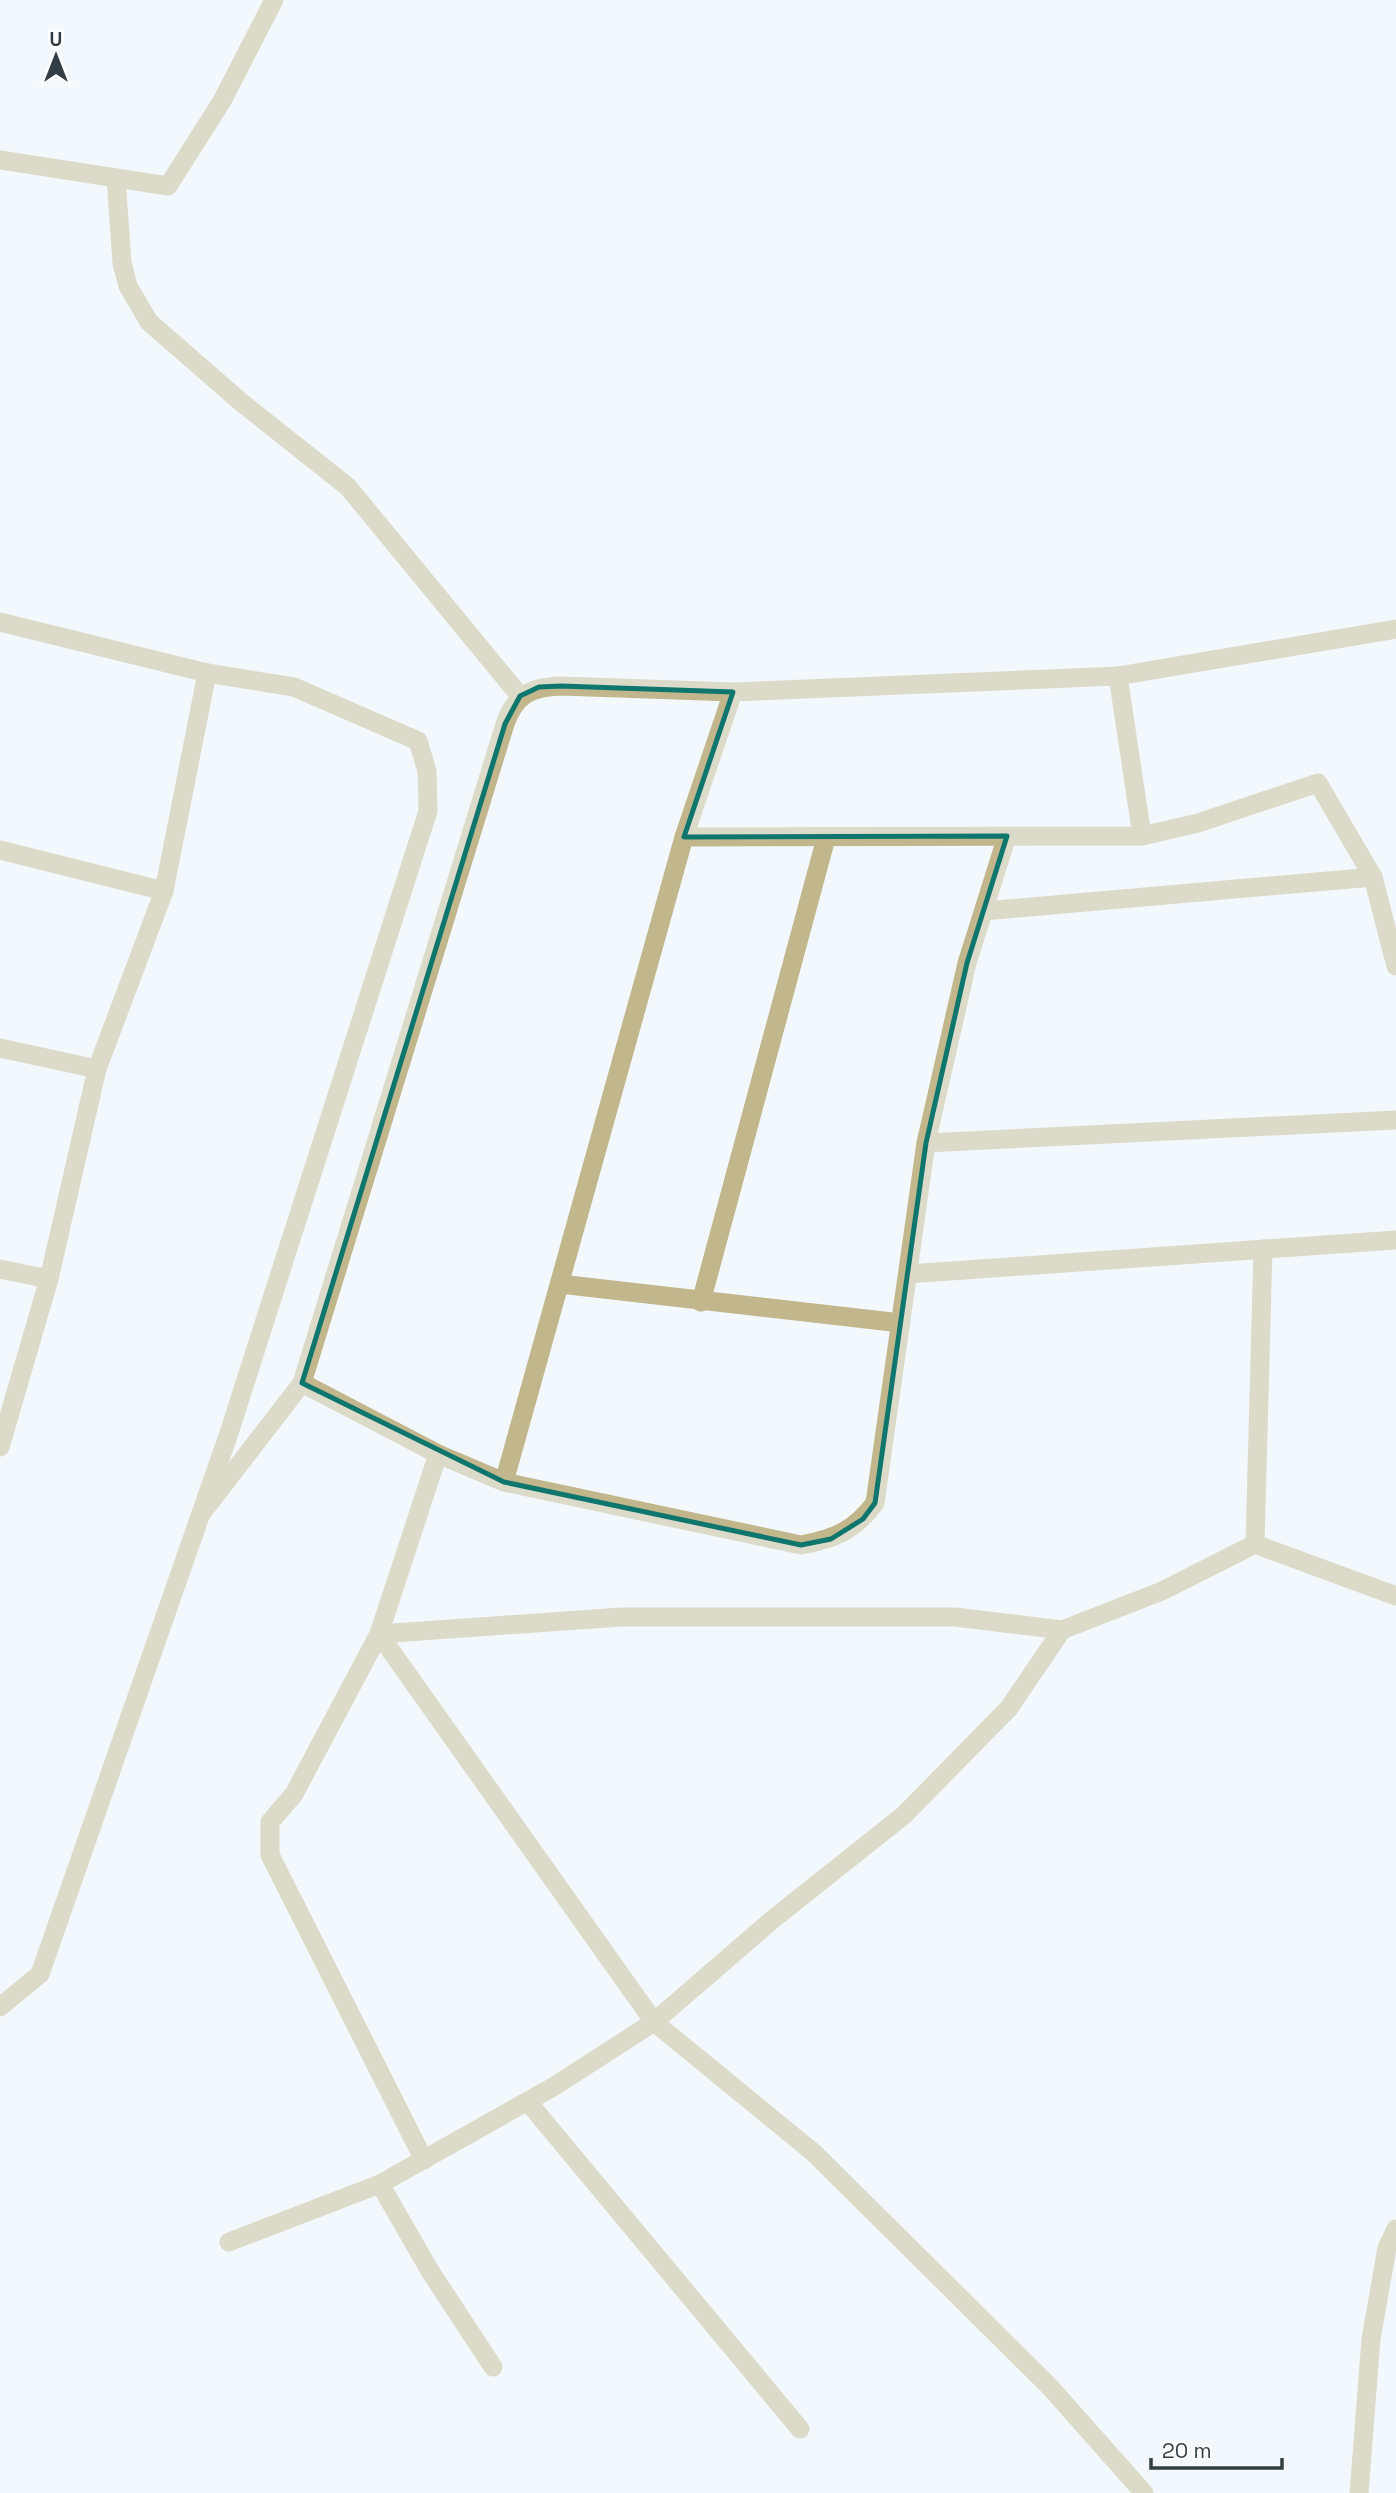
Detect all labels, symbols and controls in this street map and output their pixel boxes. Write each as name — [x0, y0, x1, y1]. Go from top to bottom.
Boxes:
north arrow — [21, 21, 91, 91]
text: U — [50, 27, 62, 52]
scale bar — [1151, 2426, 1282, 2470]
text: 20 m — [1162, 2437, 1212, 2464]

